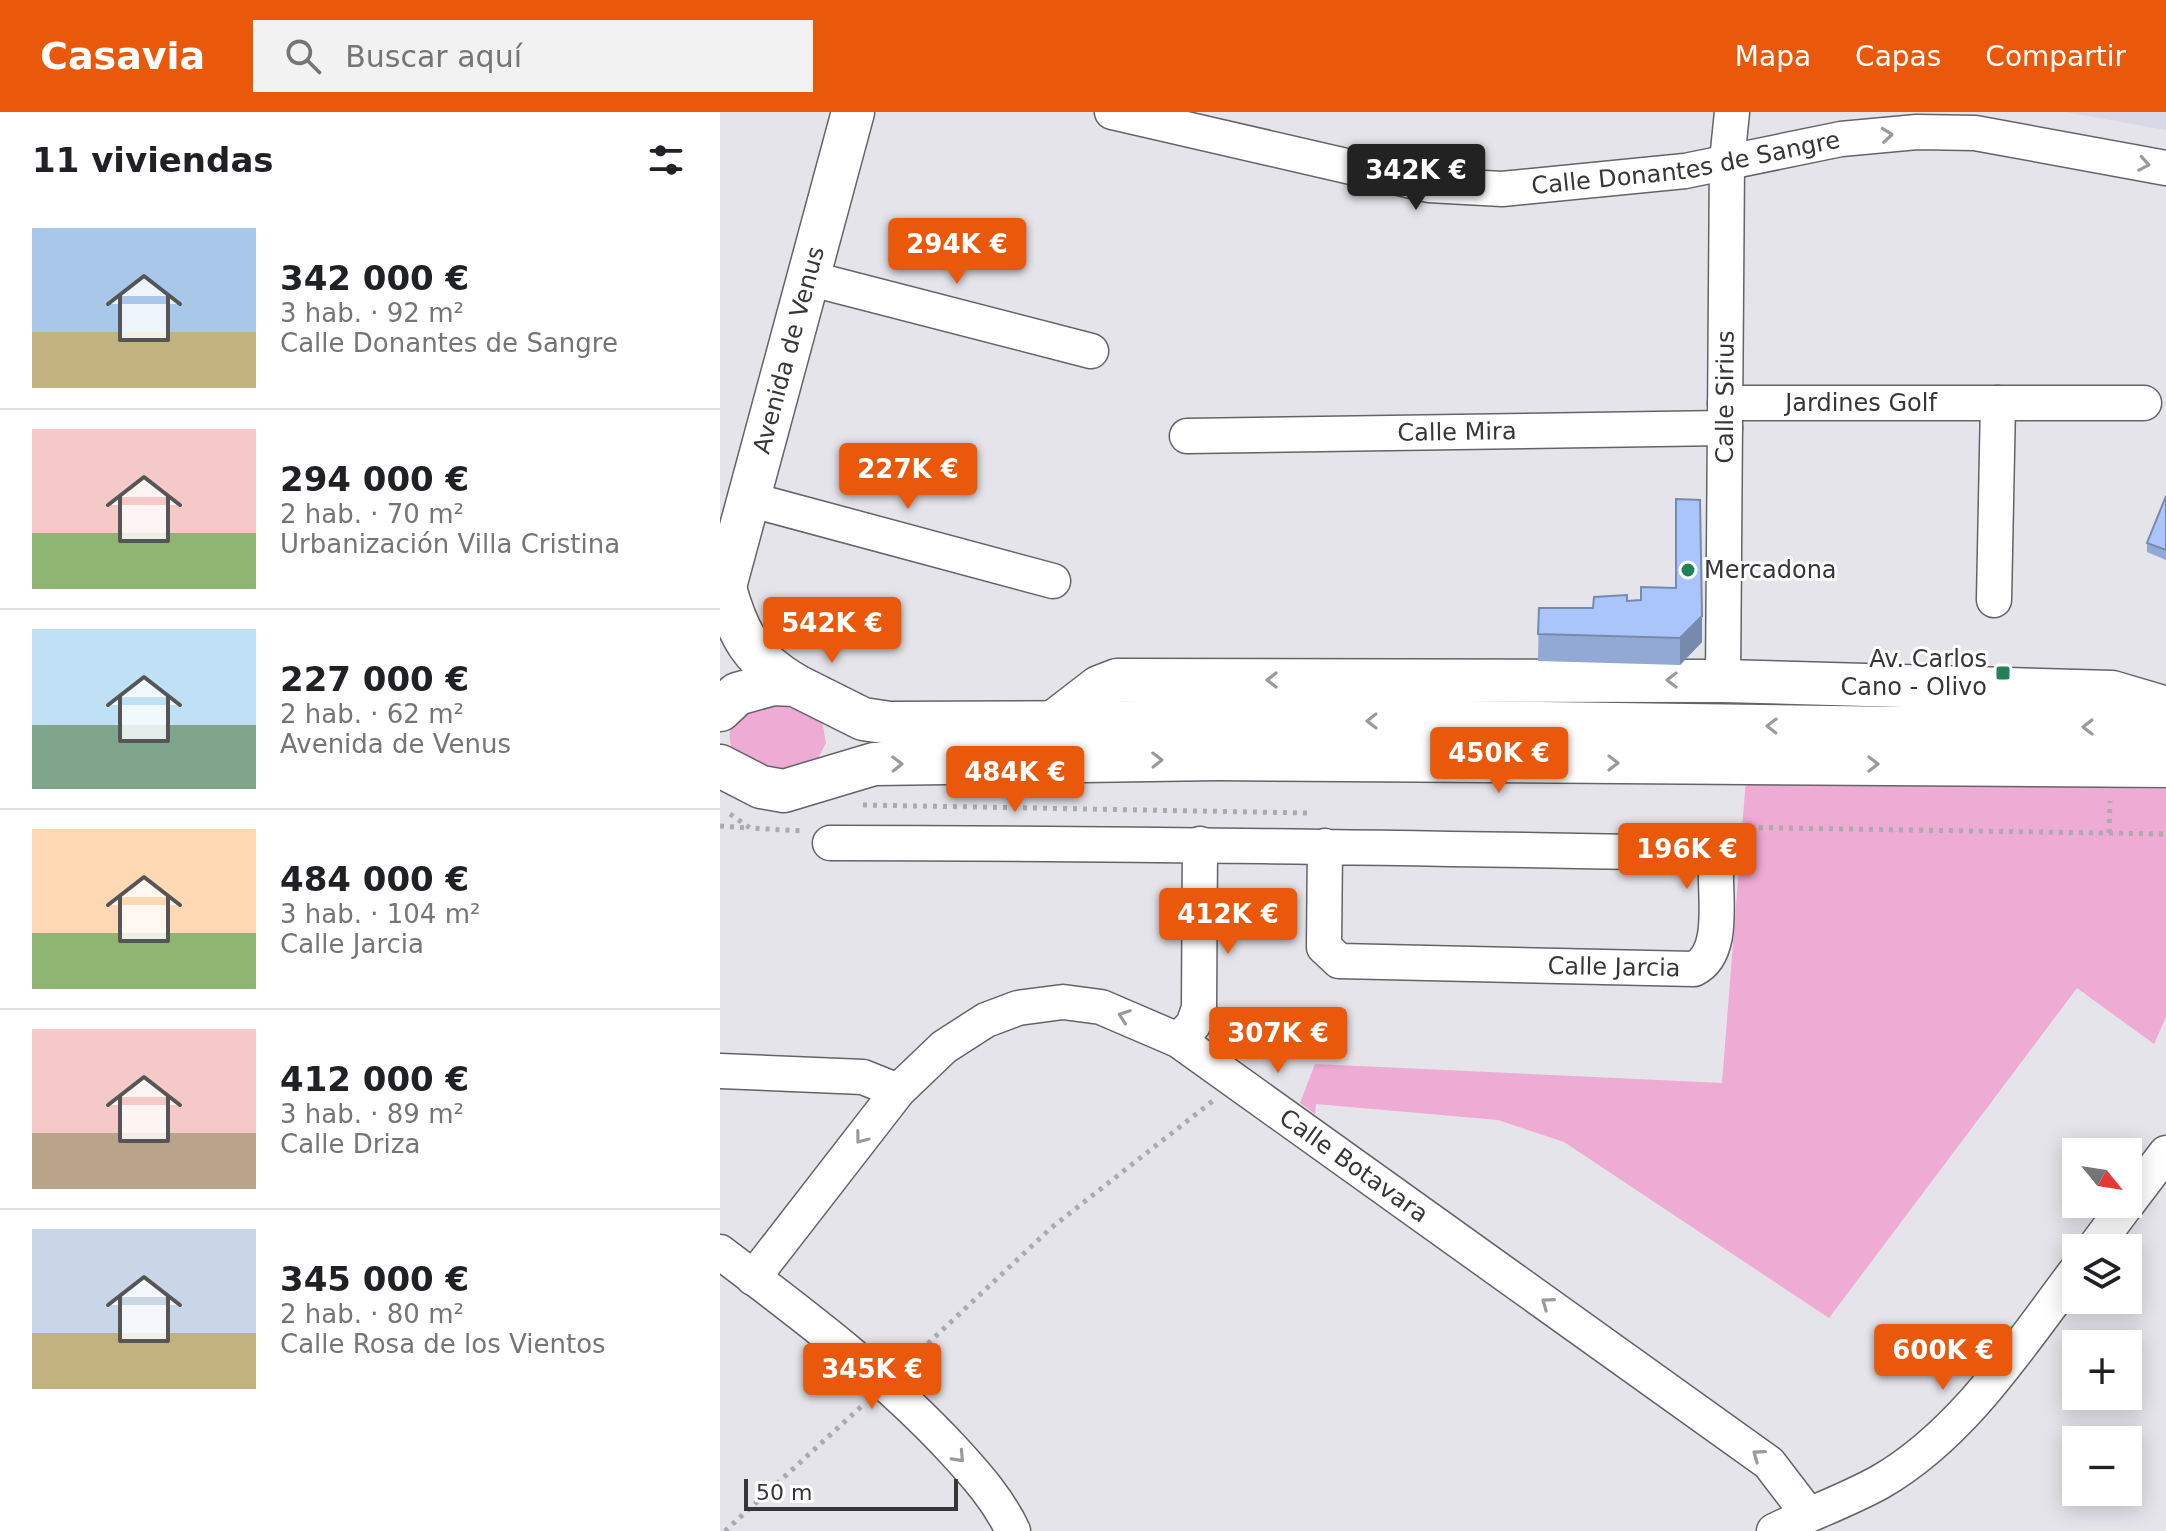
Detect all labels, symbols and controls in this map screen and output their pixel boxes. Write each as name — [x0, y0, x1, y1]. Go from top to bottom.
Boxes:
search box — [253, 20, 813, 92]
text: Casavia — [40, 34, 205, 78]
icon: search — [281, 34, 325, 78]
text: Buscar aquí — [345, 39, 522, 74]
text: Mapa — [1735, 40, 1811, 73]
text: Capas — [1855, 40, 1941, 73]
text: Compartir — [1985, 40, 2126, 73]
street label: Calle Donantes de Sangre — [1530, 126, 1842, 200]
one-way arrow — [1881, 126, 1894, 143]
icon: filters — [644, 138, 688, 182]
text: 11 viviendas — [32, 140, 274, 180]
pin: 342K € — [1351, 144, 1481, 212]
text: 342K € — [1365, 155, 1467, 185]
one-way arrow — [2137, 155, 2151, 172]
pin: 294K € — [892, 218, 1022, 286]
text: 294K € — [906, 229, 1008, 259]
street label: Avenida de Venus — [747, 243, 830, 457]
text: 342 000 € — [280, 258, 469, 298]
icon: home — [96, 260, 192, 356]
text: 3 hab. · 92 m² — [280, 298, 464, 328]
text: Calle Donantes de Sangre — [280, 328, 618, 358]
street label: Calle Sirius — [1711, 330, 1740, 464]
street label: Jardines Golf — [1783, 389, 1937, 417]
street label: Calle Mira — [1397, 417, 1517, 447]
pin: 227K € — [843, 443, 973, 511]
text: 227K € — [857, 454, 959, 484]
text: 294 000 € — [280, 459, 469, 499]
icon: home — [96, 461, 192, 557]
text: 2 hab. · 70 m² — [280, 499, 464, 529]
text: Urbanización Villa Cristina — [280, 529, 620, 559]
place label: Mercadona — [1704, 556, 1837, 584]
marker: Mercadona — [1679, 561, 1697, 579]
pin: 542K € — [767, 597, 897, 665]
text: 542K € — [781, 608, 883, 638]
place label: Av. Carlos Cano - Olivo — [1841, 645, 1987, 701]
text: 227 000 € — [280, 659, 469, 699]
icon: home — [96, 661, 192, 757]
marker: Av. Carlos Cano - Olivo — [1994, 664, 2012, 682]
one-way arrow — [1265, 671, 1278, 689]
one-way arrow — [1665, 671, 1678, 689]
text: 2 hab. · 62 m² — [280, 699, 464, 729]
one-way arrow — [1365, 712, 1378, 730]
one-way arrow — [1765, 718, 1778, 735]
one-way arrow — [2081, 718, 2094, 736]
pin: 450K € — [1434, 727, 1564, 795]
text: Avenida de Venus — [280, 729, 511, 759]
text: 450K € — [1448, 738, 1550, 768]
pin: 484K € — [950, 746, 1080, 814]
one-way arrow — [1151, 751, 1164, 769]
one-way arrow — [1607, 754, 1620, 772]
one-way arrow — [891, 755, 904, 773]
one-way arrow — [1867, 756, 1880, 773]
text: 484K € — [964, 757, 1066, 787]
pin: 196K € — [1622, 823, 1752, 891]
text: 196K € — [1636, 834, 1738, 864]
text: 484 000 € — [280, 859, 469, 899]
icon: home — [96, 861, 192, 957]
pin: 412K € — [1163, 888, 1293, 956]
text: 3 hab. · 104 m² — [280, 899, 480, 929]
text: 412K € — [1177, 899, 1279, 929]
text: Calle Jarcia — [280, 929, 424, 959]
street label: Calle Jarcia — [1547, 952, 1681, 982]
pin: 307K € — [1213, 1007, 1343, 1075]
one-way arrow — [1118, 1009, 1132, 1025]
text: 307K € — [1227, 1018, 1329, 1048]
text: 412 000 € — [280, 1059, 469, 1099]
icon: home — [96, 1061, 192, 1157]
text: 3 hab. · 89 m² — [280, 1099, 464, 1129]
street label: Calle Botavara — [1274, 1103, 1433, 1228]
text: Calle Driza — [280, 1129, 420, 1159]
one-way arrow — [857, 1129, 871, 1144]
north arrow — [2062, 1138, 2142, 1218]
map controls — [2062, 1138, 2142, 1506]
button: layers — [2062, 1234, 2142, 1314]
text: 345 000 € — [280, 1259, 469, 1299]
icon: home — [96, 1261, 192, 1357]
one-way arrow — [1541, 1298, 1555, 1313]
text: 2 hab. · 80 m² — [280, 1299, 464, 1329]
pin: 600K € — [1878, 1324, 2008, 1392]
text: Calle Rosa de los Vientos — [280, 1329, 606, 1359]
button: + — [2062, 1330, 2142, 1410]
text: 600K € — [1892, 1335, 1994, 1365]
pin: 345K € — [807, 1343, 937, 1411]
text: 345K € — [821, 1354, 923, 1384]
button: − — [2062, 1426, 2142, 1506]
one-way arrow — [950, 1448, 964, 1463]
one-way arrow — [1752, 1450, 1766, 1465]
scale bar — [744, 1475, 958, 1511]
text: 50 m — [756, 1480, 812, 1505]

